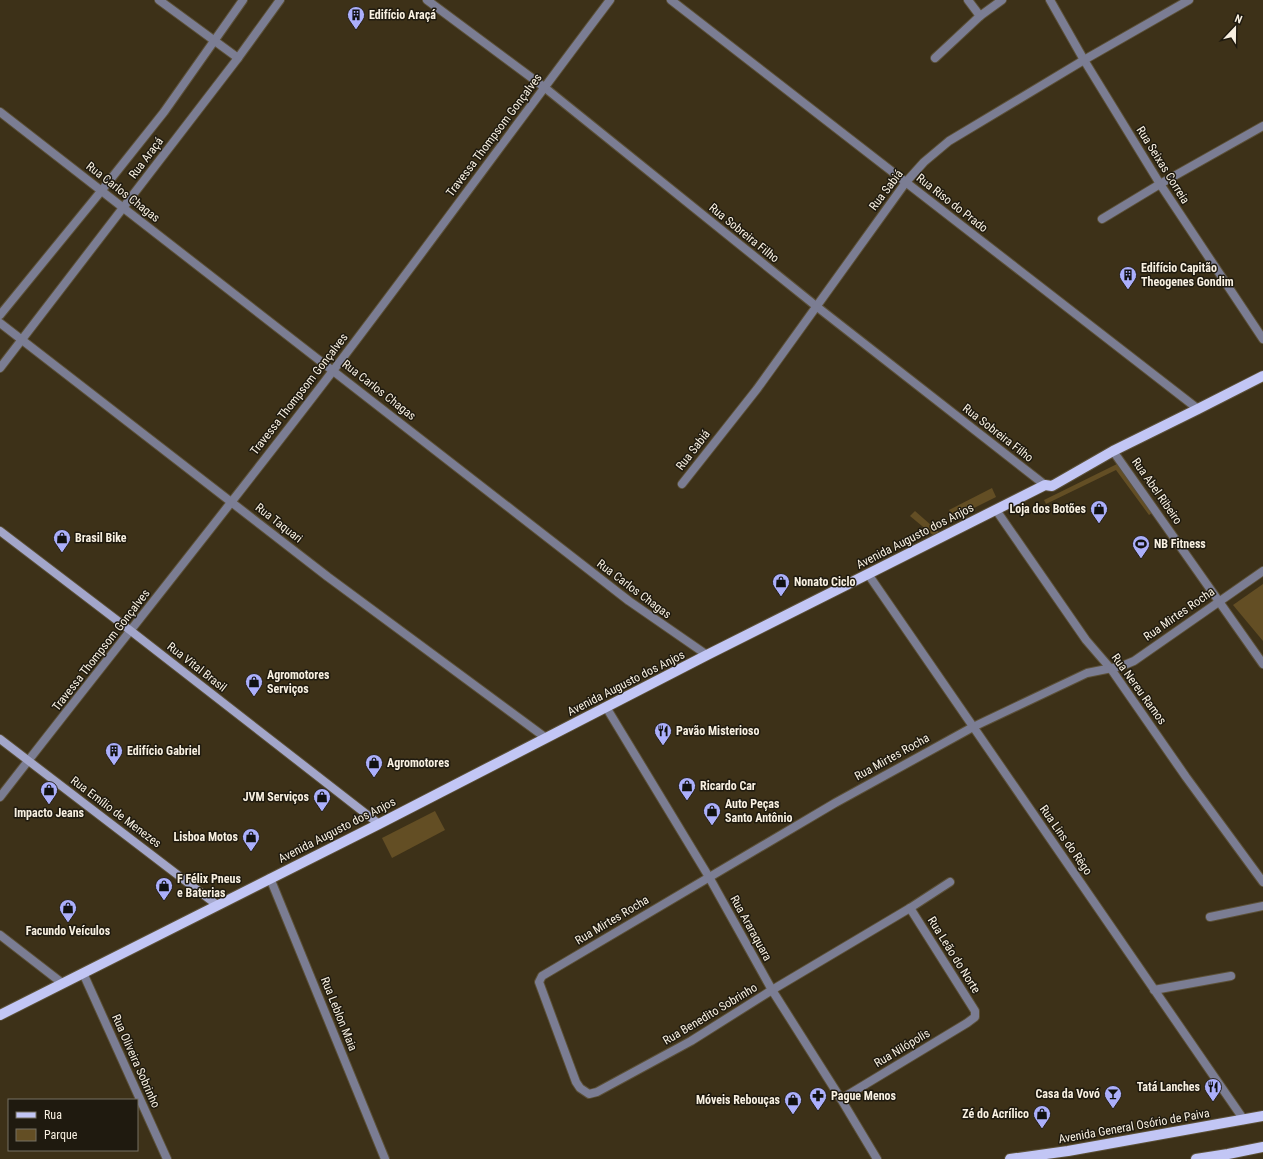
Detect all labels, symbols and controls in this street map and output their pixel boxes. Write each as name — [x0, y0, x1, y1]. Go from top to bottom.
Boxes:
building icon: Edifício Araçá — [346, 5, 366, 30]
place label: Edifício Araçá — [369, 8, 436, 22]
north arrow — [1215, 8, 1255, 48]
text: N — [1233, 12, 1244, 27]
street label: Travessa Thompsom Gonçalves — [443, 71, 545, 199]
street label: Rua Seixas Correia — [1134, 124, 1193, 207]
street label: Rua Araçá — [126, 134, 166, 181]
street label: Rua Carlos Chagas — [83, 159, 163, 225]
street label: Rua Sabiá — [866, 167, 906, 213]
street label: Rua Riso do Prado — [914, 171, 990, 235]
street label: Rua Sobreira Filho — [706, 201, 782, 265]
place label: Edifício Capitão Theogenes Gondim — [1141, 261, 1234, 289]
building icon: Edifício Capitão Theogenes Gondim — [1118, 265, 1138, 290]
street label: Travessa Thompsom Gonçalves — [247, 331, 351, 457]
street label: Rua Carlos Chagas — [339, 357, 419, 423]
street label: Rua Sobreira Filho — [960, 401, 1036, 465]
street label: Rua Sabiá — [673, 427, 713, 473]
street label: Rua Abel Ribeiro — [1129, 455, 1185, 527]
shop icon: Loja dos Botões — [1089, 499, 1109, 524]
street label: Rua Taquari — [253, 500, 305, 546]
street label: Avenida Augusto dos Anjos — [854, 500, 976, 572]
place label: Loja dos Botões — [1009, 502, 1087, 516]
shop icon: Brasil Bike — [52, 528, 72, 553]
place label: Brasil Bike — [75, 531, 127, 545]
sports icon: NB Fitness — [1131, 534, 1151, 559]
place label: NB Fitness — [1154, 537, 1206, 551]
street label: Rua Carlos Chagas — [594, 557, 674, 621]
shop icon: Nonato Ciclo — [771, 572, 791, 597]
place label: Nonato Ciclo — [794, 575, 856, 589]
street label: Rua Mirtes Rocha — [1141, 584, 1217, 644]
street label: Travessa Thompsom Gonçalves — [49, 587, 153, 713]
street label: Rua Vital Brasil — [164, 639, 230, 695]
street label: Avenida Augusto dos Anjos — [565, 647, 687, 719]
street label: Rua Nereu Ramos — [1109, 651, 1169, 727]
place label: Agromotores Serviços — [267, 668, 330, 696]
shop icon: Agromotores Serviços — [244, 672, 264, 697]
restaurant icon: Pavão Misterioso — [653, 721, 673, 746]
place label: Pavão Misterioso — [676, 724, 759, 738]
street label: Rua Mirtes Rocha — [852, 731, 932, 783]
building icon: Edifício Gabriel — [104, 741, 124, 766]
place label: Edifício Gabriel — [127, 744, 200, 758]
shop icon: Agromotores — [364, 753, 384, 778]
place label: Agromotores — [387, 756, 450, 770]
street label: Rua Emílio de Menezes — [68, 773, 164, 851]
shop icon: Ricardo Car — [677, 776, 697, 801]
place label: Ricardo Car — [700, 779, 756, 793]
shop icon: Impacto Jeans — [39, 780, 59, 805]
shop icon: JVM Serviços — [312, 787, 332, 812]
place label: JVM Serviços — [243, 790, 310, 804]
street label: Avenida Augusto dos Anjos — [276, 794, 398, 866]
place label: Auto Peças Santo Antônio — [725, 797, 792, 825]
shop icon: Auto Peças Santo Antônio — [702, 801, 722, 826]
street label: Rua Lins do Rêgo — [1037, 802, 1095, 878]
place label: Impacto Jeans — [14, 806, 85, 820]
shop icon: Lisboa Motos — [241, 827, 261, 852]
place label: Lisboa Motos — [173, 830, 239, 844]
place label: F Félix Pneus e Baterias — [177, 872, 241, 900]
shop icon: F Félix Pneus e Baterias — [154, 876, 174, 901]
street label: Rua Mirtes Rocha — [573, 892, 652, 947]
street label: Rua Araraquara — [727, 893, 775, 963]
shop icon: Facundo Veículos — [58, 898, 78, 923]
street label: Rua Leão do Norte — [925, 914, 983, 996]
place label: Facundo Veículos — [26, 924, 111, 938]
street label: Rua Leblon Maia — [318, 975, 360, 1053]
street label: Rua Benedito Sobrinho — [660, 980, 760, 1048]
street label: Rua Oliveira Sobrinho — [109, 1012, 163, 1110]
street label: Rua Nilópolis — [872, 1026, 932, 1070]
restaurant icon: Tatá Lanches — [1203, 1077, 1223, 1102]
place label: Tatá Lanches — [1137, 1080, 1201, 1094]
bar icon: Casa da Vovó — [1103, 1084, 1123, 1109]
pharmacy icon: Pague Menos — [808, 1086, 828, 1111]
place label: Casa da Vovó — [1035, 1087, 1100, 1101]
place label: Pague Menos — [831, 1089, 897, 1103]
shop icon: Móveis Rebouças — [783, 1090, 803, 1115]
place label: Móveis Rebouças — [696, 1093, 781, 1107]
legend — [8, 1099, 138, 1151]
shop icon: Zé do Acrílico — [1032, 1104, 1052, 1129]
street label: Avenida General Osório de Paiva — [1057, 1106, 1211, 1146]
place label: Zé do Acrílico — [962, 1107, 1029, 1121]
text: Rua — [44, 1108, 62, 1122]
text: Parque — [44, 1128, 78, 1142]

